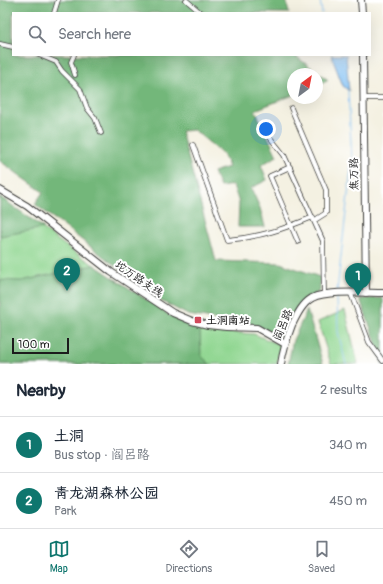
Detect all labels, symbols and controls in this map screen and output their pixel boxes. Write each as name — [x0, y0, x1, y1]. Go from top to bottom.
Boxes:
search box — [12, 12, 371, 56]
icon: search — [26, 23, 48, 45]
text: Search here — [58, 25, 131, 44]
north arrow — [287, 68, 323, 104]
your location — [256, 119, 276, 139]
street label: 焦万路 — [347, 157, 361, 191]
pin: 2 — [54, 258, 80, 291]
street label: 坨万路支线 — [113, 258, 165, 300]
pin: 1 — [345, 263, 371, 296]
street label: 阎吕路 — [271, 307, 295, 343]
place label: 土洞南站 — [206, 314, 250, 327]
marker: 土洞南站 — [193, 315, 203, 325]
scale bar — [12, 336, 69, 355]
text: 100 m — [18, 338, 49, 351]
text: Nearby — [16, 380, 65, 401]
text: 2 results — [320, 382, 367, 398]
text: 土洞 — [54, 427, 84, 446]
text: 1 — [26, 437, 32, 453]
text: 340 m — [329, 437, 367, 453]
text: Bus stop · 阎吕路 — [54, 447, 150, 463]
text: 青龙湖森林公园 — [54, 484, 159, 503]
text: 2 — [25, 493, 33, 509]
text: 450 m — [329, 493, 367, 509]
text: Park — [54, 503, 77, 519]
tab: Map — [48, 538, 70, 575]
tab: Directions — [166, 538, 212, 575]
tab: Saved — [308, 538, 335, 575]

